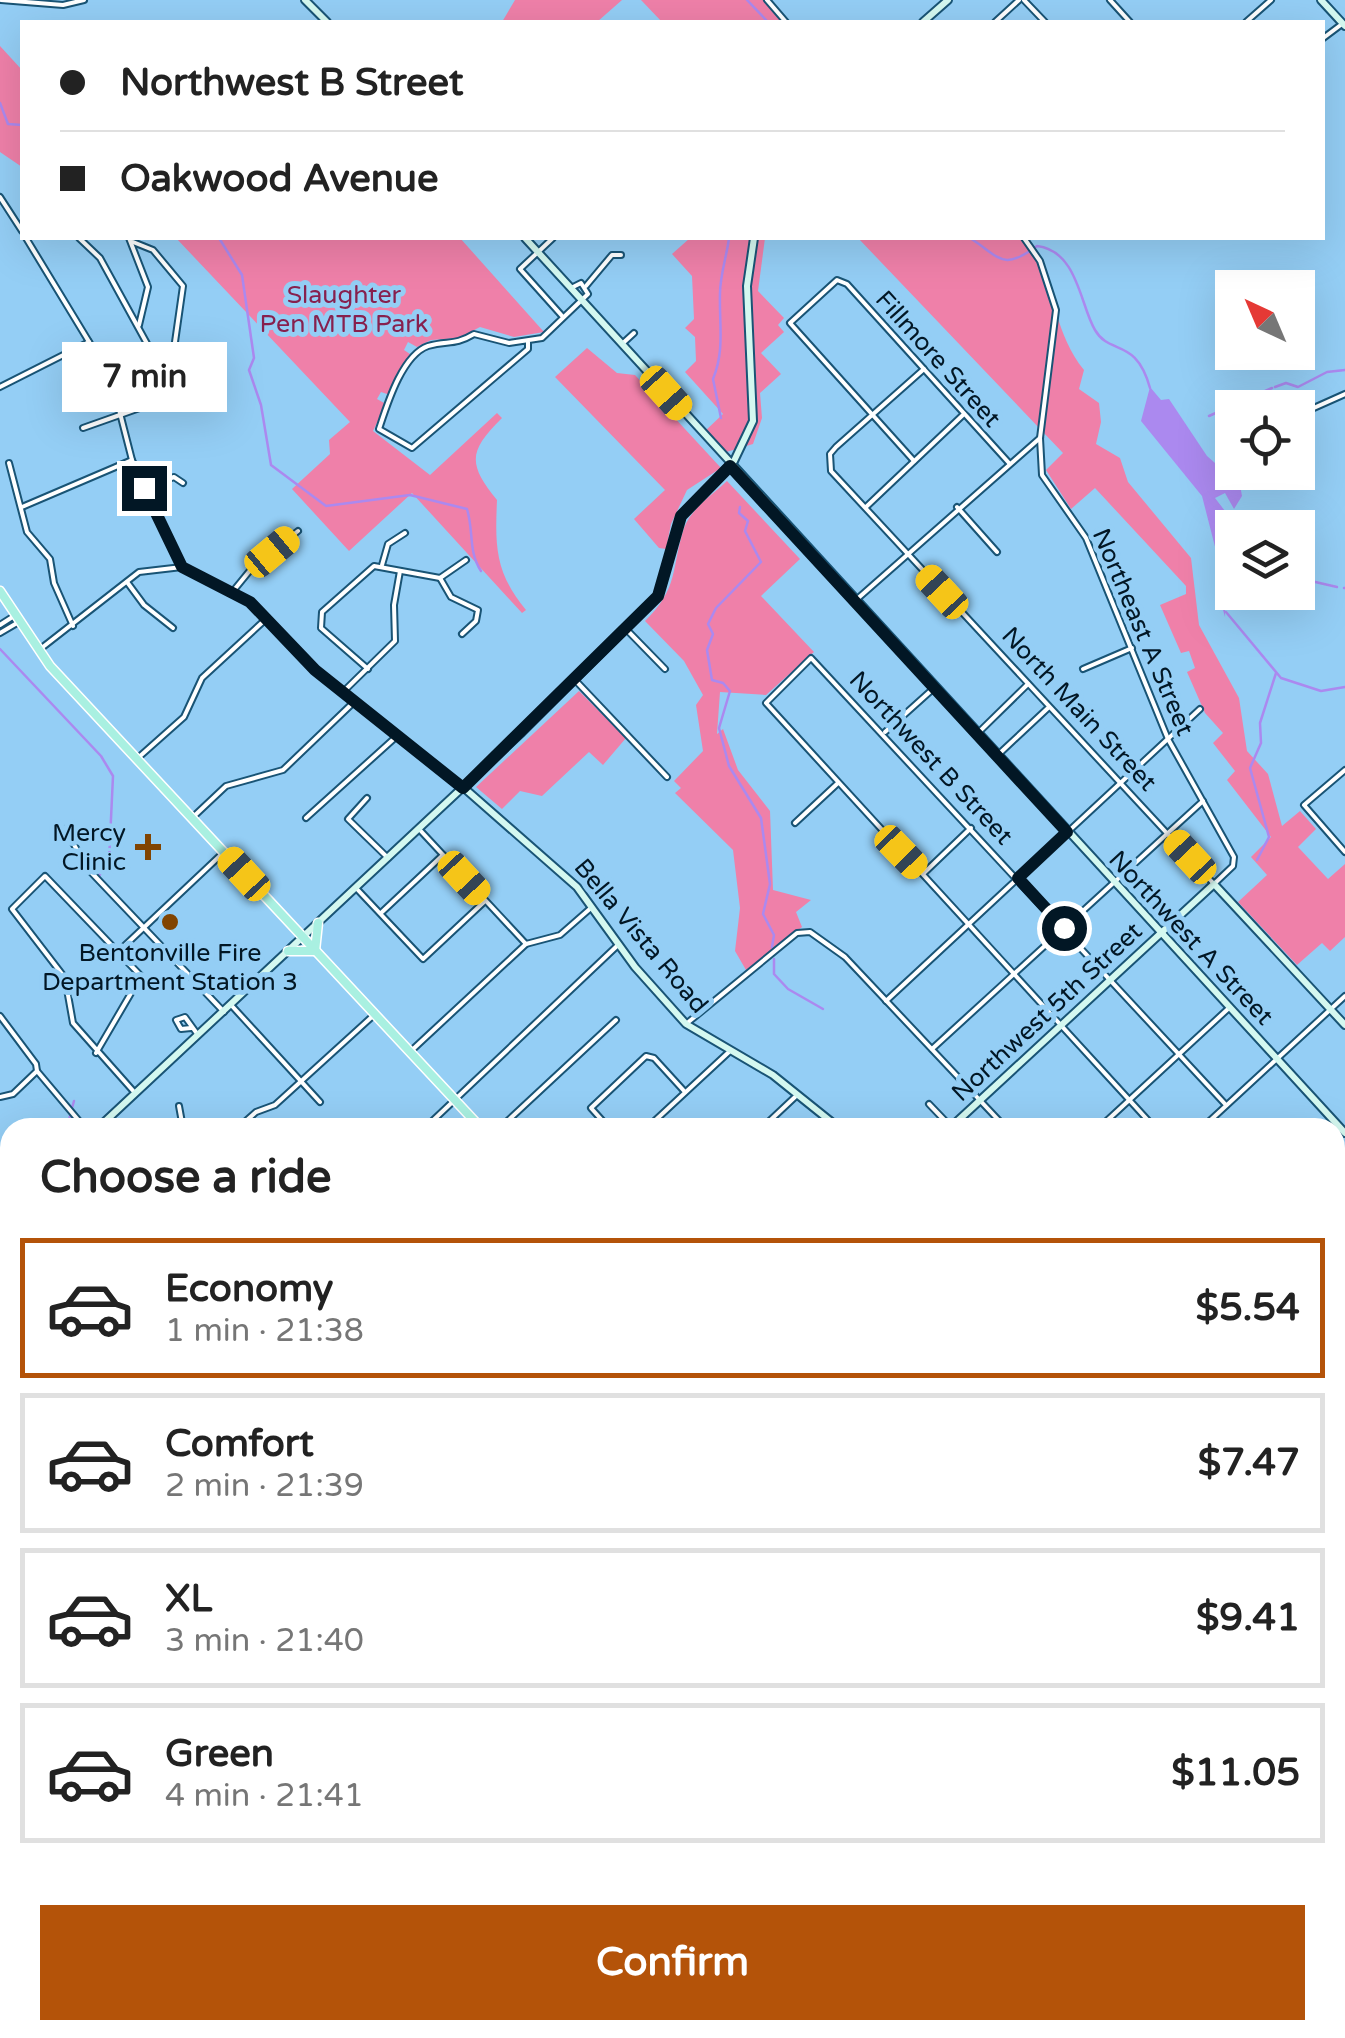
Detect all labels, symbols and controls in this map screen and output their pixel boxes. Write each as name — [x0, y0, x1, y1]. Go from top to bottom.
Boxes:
text: Northwest B Street — [120, 60, 464, 106]
text: Oakwood Avenue — [120, 156, 438, 202]
north arrow — [1215, 270, 1315, 370]
map controls — [1215, 270, 1315, 610]
park label: Slaughter Pen MTB Park — [260, 280, 428, 339]
street label: Fillmore Street — [869, 285, 1007, 434]
callout: 7 min — [62, 343, 226, 413]
text: 7 min — [102, 358, 187, 396]
car — [635, 361, 697, 425]
button: locate — [1215, 390, 1315, 490]
route end — [122, 466, 167, 511]
button: layers — [1215, 510, 1315, 610]
car — [239, 521, 305, 583]
street label: Northeast A Street — [1086, 524, 1200, 740]
car — [911, 560, 973, 624]
street label: North Main Street — [995, 621, 1163, 798]
street label: Northwest B Street — [843, 665, 1019, 851]
place label: Mercy Clinic — [52, 818, 126, 877]
car — [869, 820, 933, 884]
car — [1159, 825, 1221, 889]
marker: Mercy Clinic — [135, 834, 161, 860]
car — [213, 842, 275, 906]
street label: Northwest A Street — [1102, 845, 1280, 1032]
car — [433, 846, 495, 910]
street label: Bella Vista Road — [568, 853, 714, 1019]
route start — [1042, 906, 1087, 951]
marker: Bentonville Fire Department Station 3 — [159, 911, 181, 933]
street label: Northwest 5th Street — [946, 916, 1149, 1108]
place label: Bentonville Fire Department Station 3 — [42, 938, 298, 997]
text: Choose a ride — [40, 1151, 331, 1205]
icon: car — [45, 1263, 135, 1353]
text: Economy — [165, 1266, 333, 1312]
text: $5.54 — [1195, 1285, 1300, 1331]
text: 1 min · 21:38 — [165, 1312, 364, 1350]
icon: car — [45, 1418, 135, 1508]
text: Comfort — [165, 1421, 314, 1467]
text: $7.47 — [1198, 1440, 1300, 1486]
text: 2 min · 21:39 — [165, 1467, 364, 1505]
icon: car — [45, 1573, 135, 1663]
text: XL — [165, 1576, 212, 1622]
text: $9.41 — [1196, 1595, 1300, 1641]
text: 3 min · 21:40 — [165, 1622, 364, 1660]
icon: car — [45, 1728, 135, 1818]
text: Green — [165, 1731, 274, 1777]
text: $11.05 — [1171, 1750, 1300, 1796]
text: 4 min · 21:41 — [165, 1777, 364, 1815]
button: Confirm — [40, 1905, 1305, 2020]

